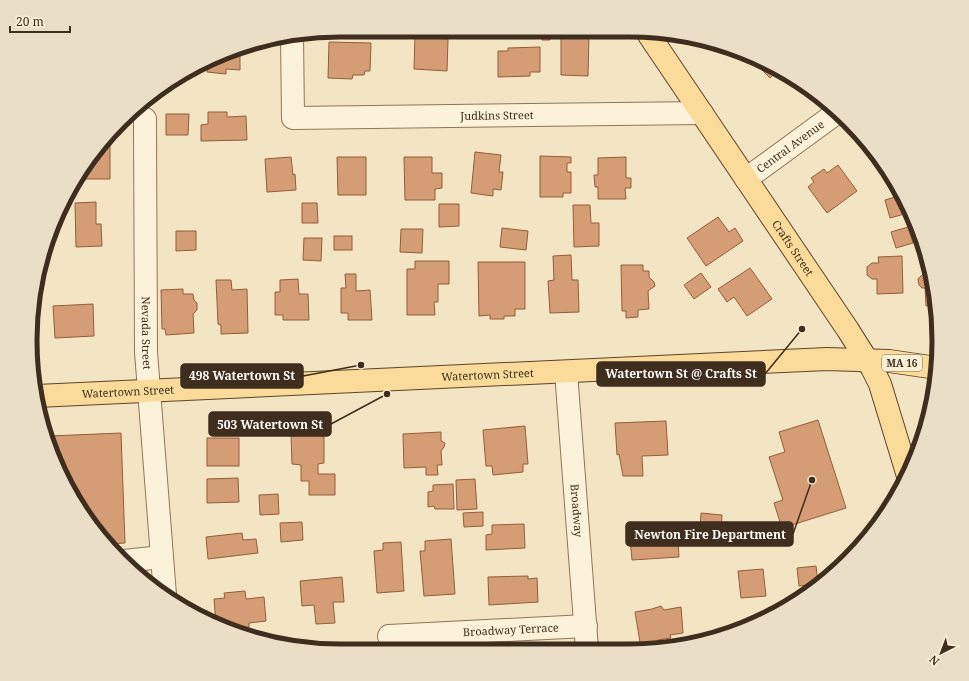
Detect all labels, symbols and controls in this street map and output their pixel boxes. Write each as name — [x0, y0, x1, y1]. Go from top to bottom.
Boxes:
scale bar — [10, 8, 70, 34]
text: 20 m — [16, 13, 44, 30]
street label: Judkins Street — [459, 107, 534, 123]
street label: Central Avenue — [753, 116, 827, 176]
street label: Crafts Street — [769, 217, 817, 279]
street label: Nevada Street — [139, 296, 155, 370]
road number: MA 16 — [882, 355, 922, 371]
callout: Watertown St @ Crafts St — [597, 362, 765, 386]
callout: 498 Watertown St — [181, 364, 303, 388]
street label: Watertown Street — [441, 365, 534, 384]
text: Watertown St @ Crafts St — [605, 365, 757, 382]
text: 498 Watertown St — [189, 367, 295, 384]
street label: Watertown Street — [81, 382, 174, 401]
callout: 503 Watertown St — [209, 412, 331, 436]
text: 503 Watertown St — [217, 416, 323, 433]
street label: Broadway — [568, 483, 587, 539]
callout: Newton Fire Department — [626, 522, 793, 546]
text: Newton Fire Department — [634, 526, 786, 543]
street label: Broadway Terrace — [462, 619, 559, 639]
north arrow — [921, 633, 961, 673]
text: N — [925, 652, 942, 669]

